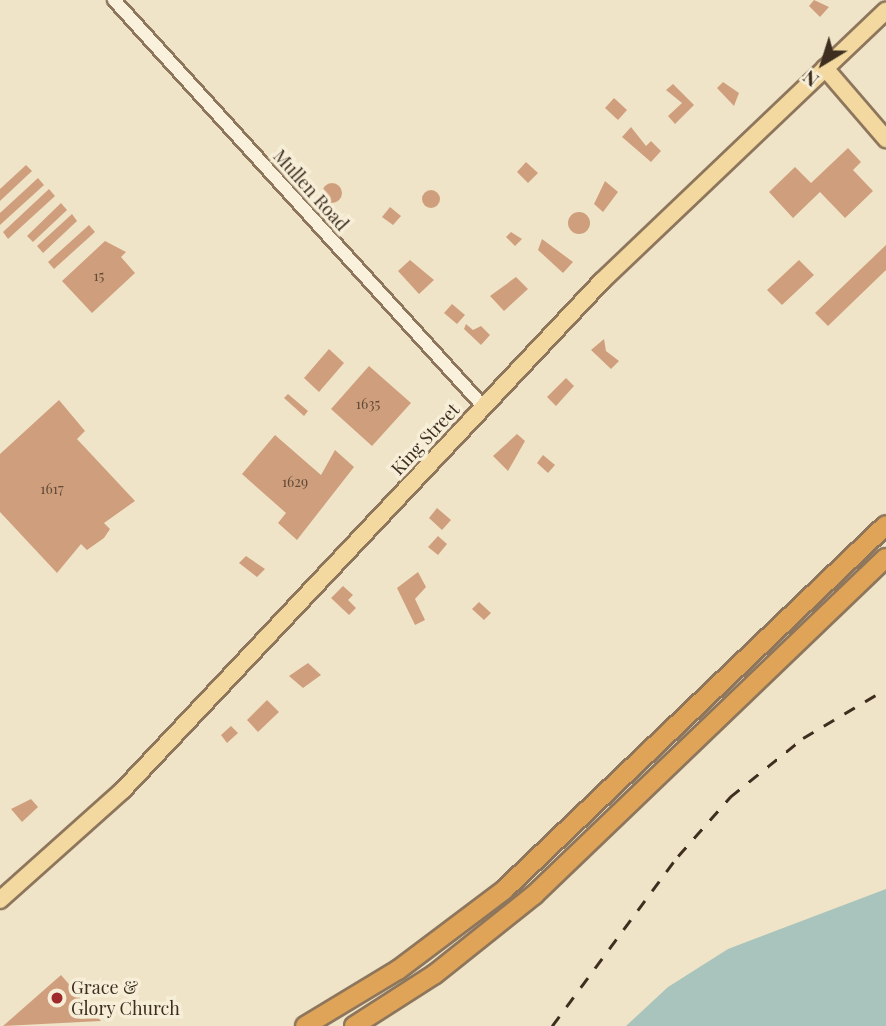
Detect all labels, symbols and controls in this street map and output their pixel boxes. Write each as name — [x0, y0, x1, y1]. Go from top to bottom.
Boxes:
north arrow — [788, 28, 858, 98]
text: N — [797, 65, 823, 94]
street label: Mullen Road — [269, 145, 353, 235]
house number: 15 — [94, 268, 104, 284]
house number: 1635 — [356, 396, 380, 412]
street label: King Street — [386, 399, 464, 479]
house number: 1629 — [282, 474, 308, 490]
house number: 1617 — [40, 481, 64, 497]
place label: Grace & Glory Church — [71, 977, 180, 1020]
marker: Grace & Glory Church — [49, 990, 65, 1006]

